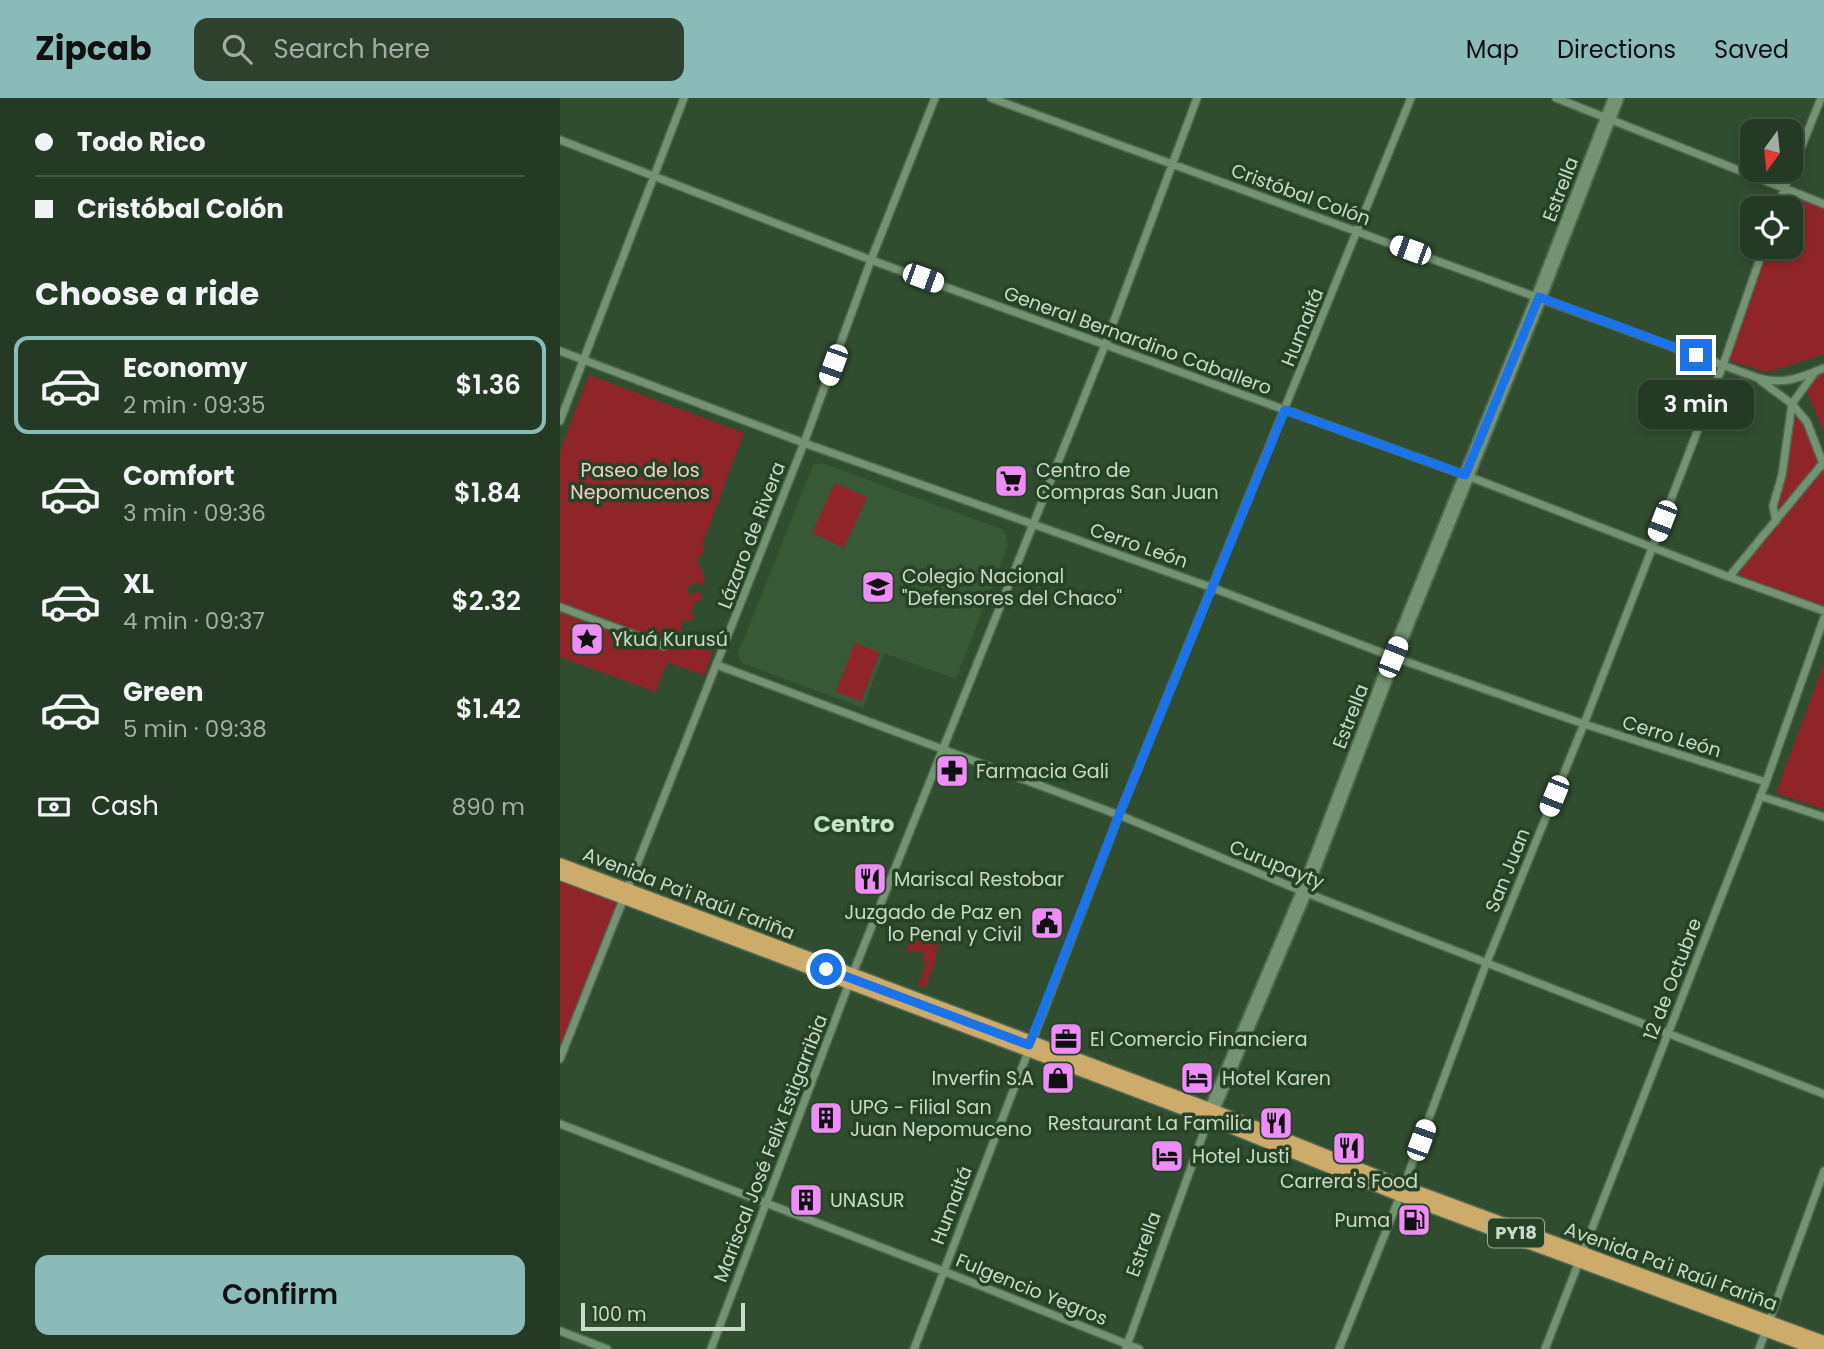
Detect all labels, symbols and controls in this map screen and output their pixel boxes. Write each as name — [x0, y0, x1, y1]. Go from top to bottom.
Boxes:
search box — [194, 18, 684, 81]
text: Zipcab — [35, 25, 152, 72]
icon: search — [218, 30, 256, 68]
text: Search here — [274, 31, 430, 67]
text: Map — [1466, 33, 1519, 66]
text: Directions — [1557, 33, 1676, 66]
text: Saved — [1714, 33, 1789, 66]
north arrow — [1740, 119, 1802, 182]
map controls — [1740, 119, 1803, 259]
text: Todo Rico — [77, 124, 206, 160]
street label: Estrella — [1536, 153, 1585, 226]
street label: Cristóbal Colón — [1227, 157, 1374, 232]
text: Cristóbal Colón — [77, 191, 284, 227]
button: locate — [1740, 196, 1803, 259]
car — [1387, 233, 1434, 267]
car — [900, 261, 947, 295]
text: Choose a ride — [35, 271, 259, 316]
street label: General Bernardino Caballero — [1000, 279, 1276, 402]
street label: Humaitá — [1275, 284, 1330, 370]
route end — [1680, 339, 1712, 371]
car — [816, 342, 851, 388]
text: Economy — [123, 350, 247, 386]
icon: car — [39, 354, 102, 417]
text: $1.36 — [456, 367, 521, 403]
callout: 3 min — [1638, 380, 1754, 428]
text: 3 min — [1664, 388, 1728, 420]
text: 2 min · 09:35 — [123, 389, 265, 421]
park label: Paseo de los Nepomucenos — [570, 457, 710, 506]
place label: Centro de Compras San Juan — [1036, 457, 1219, 506]
text: Comfort — [123, 458, 235, 494]
street label: Lázaro de Rivera — [711, 458, 792, 612]
icon: car — [39, 462, 102, 525]
supermarket icon: Centro de Compras San Juan — [992, 462, 1030, 500]
text: $1.84 — [454, 475, 521, 511]
text: 3 min · 09:36 — [123, 497, 266, 529]
car — [1645, 498, 1680, 544]
street label: Cerro León — [1086, 516, 1192, 575]
place label: Colegio Nacional "Defensores del Chaco" — [902, 563, 1122, 612]
text: XL — [123, 566, 154, 602]
school or university icon: Colegio Nacional "Defensores del Chaco" — [859, 568, 897, 606]
icon: car — [39, 570, 102, 633]
text: $2.32 — [452, 583, 521, 619]
text: 4 min · 09:37 — [123, 605, 265, 637]
place icon: Ykuá Kurusú — [568, 620, 606, 658]
place label: Ykuá Kurusú — [612, 626, 728, 653]
car — [1376, 634, 1411, 680]
text: Green — [123, 674, 204, 710]
icon: car — [39, 678, 102, 741]
street label: Estrella — [1326, 680, 1375, 753]
text: $1.42 — [456, 691, 521, 727]
street label: Cerro León — [1619, 709, 1725, 764]
text: 5 min · 09:38 — [123, 713, 267, 745]
pharmacy icon: Farmacia Gali — [933, 752, 971, 790]
place label: Farmacia Gali — [976, 758, 1109, 785]
car — [1537, 773, 1572, 819]
icon: cash — [35, 788, 73, 826]
text: Cash — [91, 788, 159, 824]
text: 890 m — [452, 791, 525, 823]
district label: Centro — [813, 808, 895, 840]
street label: San Juan — [1478, 824, 1537, 916]
street label: Curupayty — [1225, 833, 1329, 896]
street label: Avenida Pa'i Raúl Fariña — [579, 841, 799, 946]
restaurant icon: Mariscal Restobar — [851, 860, 889, 898]
place label: Mariscal Restobar — [894, 866, 1064, 893]
place label: Juzgado de Paz en lo Penal y Civil — [844, 899, 1022, 948]
public building icon: Juzgado de Paz en lo Penal y Civil — [1028, 904, 1066, 942]
street label: 12 de Octubre — [1637, 914, 1708, 1044]
route start — [810, 953, 842, 985]
street label: Mariscal José Felix Estigarribia — [707, 1010, 834, 1286]
office icon: El Comercio Financiera — [1047, 1020, 1085, 1058]
place label: El Comercio Financiera — [1090, 1026, 1308, 1053]
shop icon: Inverfin S.A — [1039, 1059, 1077, 1097]
hotel icon: Hotel Karen — [1178, 1059, 1216, 1097]
place label: Inverfin S.A — [932, 1065, 1034, 1092]
place label: Hotel Karen — [1222, 1065, 1331, 1092]
place label: UPG - Filial San Juan Nepomuceno — [850, 1094, 1032, 1143]
building icon: UPG - Filial San Juan Nepomuceno — [807, 1099, 845, 1137]
restaurant icon: Restaurant La Familia — [1257, 1104, 1295, 1142]
place label: Restaurant La Familia — [1048, 1110, 1252, 1137]
car — [1404, 1117, 1439, 1163]
restaurant icon: Carrera's Food — [1330, 1129, 1368, 1167]
hotel icon: Hotel Justi — [1148, 1137, 1186, 1175]
place label: Hotel Justi — [1192, 1143, 1290, 1170]
street label: Humaitá — [924, 1162, 979, 1248]
place label: Carrera's Food — [1280, 1168, 1418, 1195]
building icon: UNASUR — [787, 1181, 825, 1219]
place label: UNASUR — [830, 1187, 905, 1214]
fuel station icon: Puma — [1395, 1201, 1433, 1239]
place label: Puma — [1334, 1207, 1390, 1234]
street label: Estrella — [1119, 1208, 1168, 1281]
street label: Avenida Pa'i Raúl Fariña — [1561, 1215, 1781, 1318]
road number: PY18 — [1488, 1218, 1544, 1248]
street label: Fulgencio Yegros — [952, 1247, 1112, 1332]
button: Confirm — [35, 1255, 525, 1335]
scale bar — [581, 1300, 746, 1332]
text: 100 m — [592, 1301, 647, 1328]

